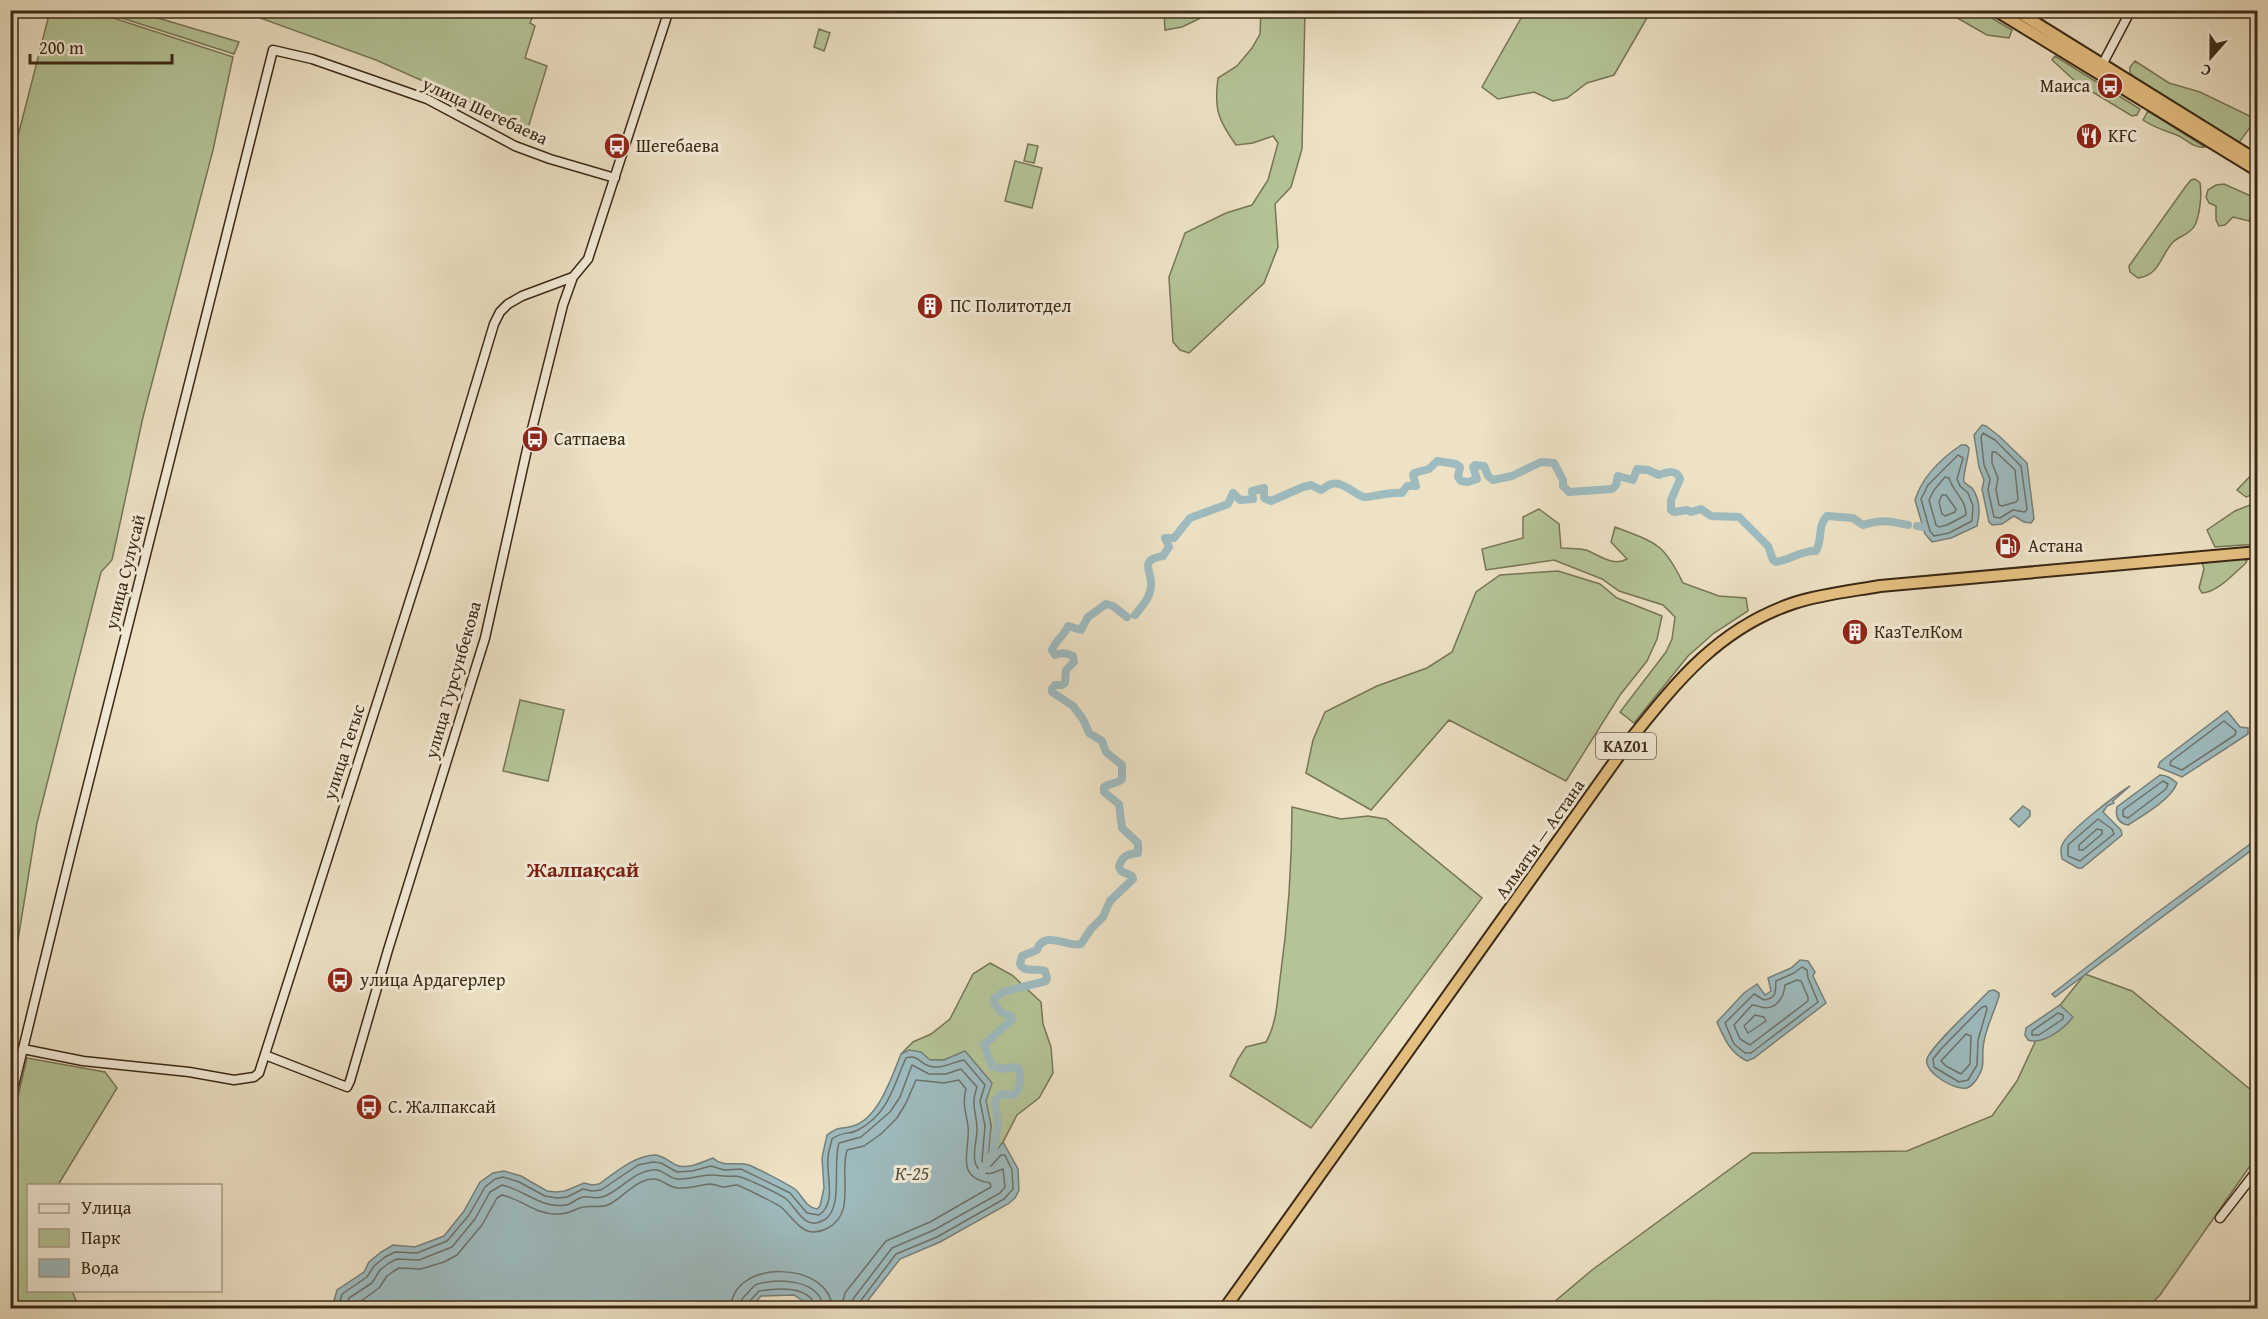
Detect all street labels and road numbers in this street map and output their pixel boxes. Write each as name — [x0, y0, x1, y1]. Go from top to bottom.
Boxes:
street label: улица Шегебаева — [417, 69, 553, 152]
street label: улица Сулусай — [97, 511, 152, 633]
street label: улица Турсунбекова — [417, 598, 488, 763]
street label: улица Тегыс — [315, 700, 372, 804]
road number: KАZ01 — [1596, 733, 1656, 759]
street label: Алматы — Астана — [1488, 773, 1591, 904]

